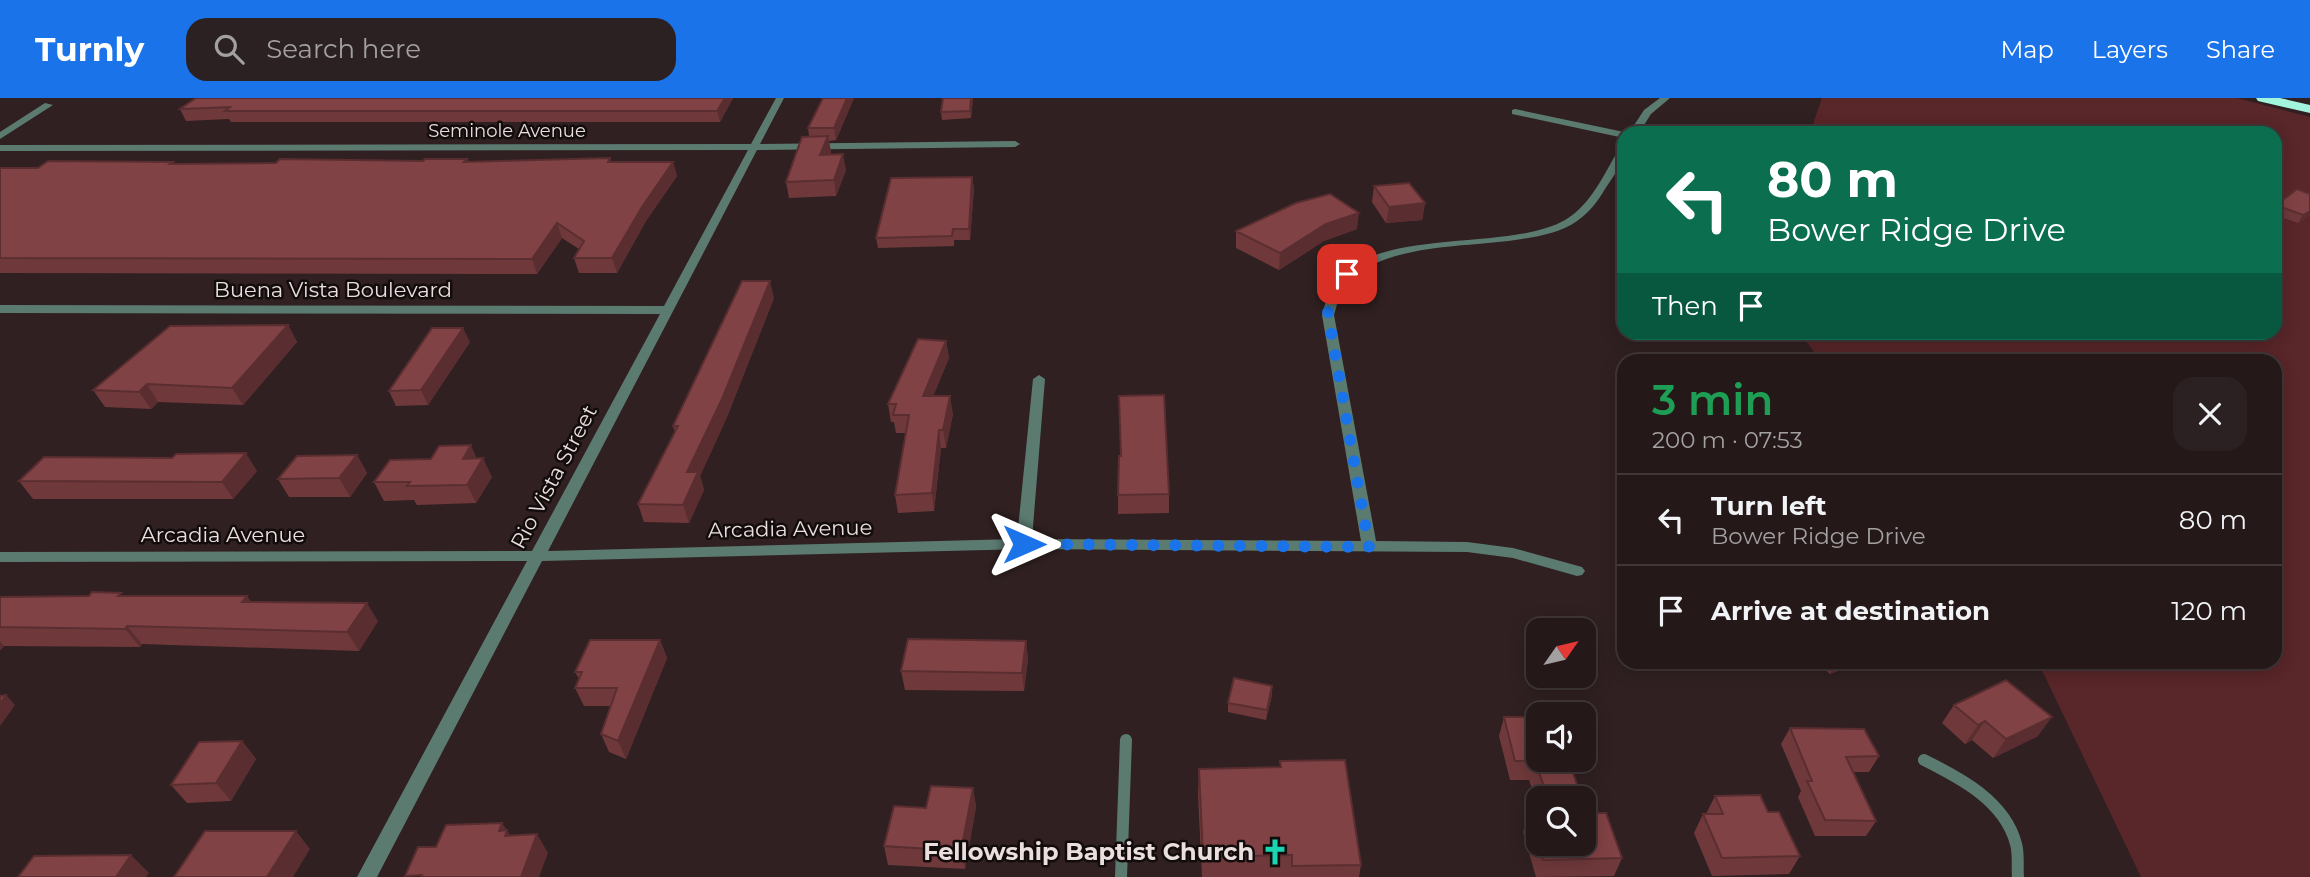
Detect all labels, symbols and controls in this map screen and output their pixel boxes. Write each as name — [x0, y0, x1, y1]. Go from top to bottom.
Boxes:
search box — [186, 18, 676, 81]
text: Turnly — [35, 29, 144, 69]
icon: search — [210, 30, 248, 68]
text: Search here — [266, 33, 421, 65]
text: Map — [2000, 35, 2054, 64]
text: Layers — [2092, 35, 2168, 64]
text: Share — [2206, 35, 2275, 64]
street label: Seminole Avenue — [428, 120, 586, 142]
text: 80 m — [1767, 150, 1898, 209]
icon: left — [1652, 154, 1743, 245]
text: Bower Ridge Drive — [1767, 210, 2066, 249]
pin — [1317, 244, 1377, 304]
icon: arrive — [1328, 255, 1366, 293]
street label: Buena Vista Boulevard — [214, 277, 452, 302]
icon: arrive — [1732, 287, 1770, 325]
text: Then — [1652, 290, 1718, 322]
text: 3 min — [1652, 374, 1773, 426]
button: close — [2173, 377, 2247, 451]
street label: Rio Vista Street — [505, 401, 602, 553]
text: 200 m · 07:53 — [1652, 426, 1803, 454]
text: Turn left — [1711, 490, 1827, 522]
icon: left — [1652, 501, 1690, 539]
text: 80 m — [2179, 504, 2247, 536]
position arrow — [987, 507, 1061, 581]
street label: Arcadia Avenue — [708, 515, 872, 542]
street label: Arcadia Avenue — [141, 522, 305, 547]
text: Bower Ridge Drive — [1711, 522, 1926, 550]
icon: arrive — [1652, 592, 1690, 630]
text: Arrive at destination — [1711, 595, 1990, 627]
text: 120 m — [2171, 595, 2247, 627]
north arrow — [1526, 618, 1596, 688]
map controls — [1526, 618, 1596, 856]
button: sound — [1526, 702, 1596, 772]
button: search — [1526, 786, 1596, 856]
place label: Fellowship Baptist Church — [923, 837, 1254, 866]
church icon: Fellowship Baptist Church — [1260, 837, 1290, 867]

